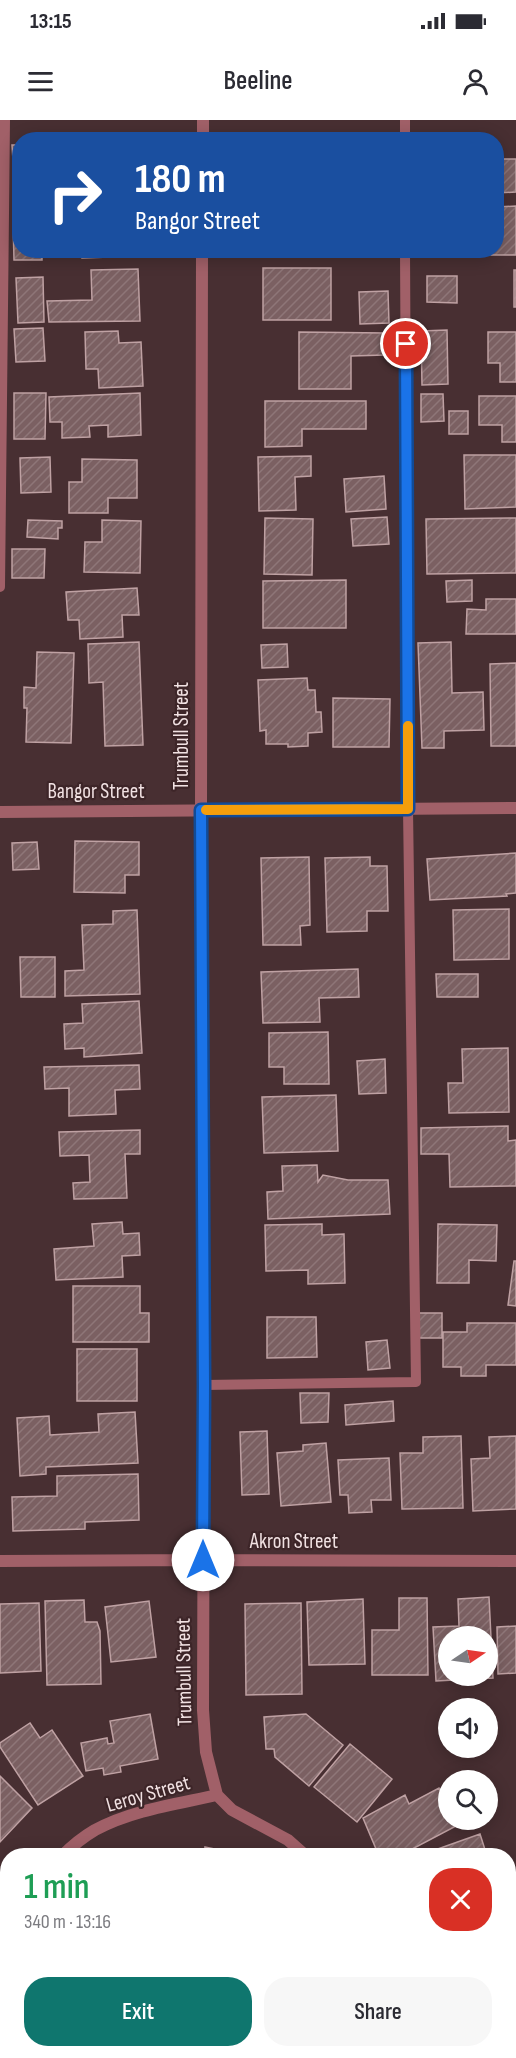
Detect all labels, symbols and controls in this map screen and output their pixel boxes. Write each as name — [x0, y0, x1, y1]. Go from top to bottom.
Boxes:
text: 13:15 — [30, 8, 72, 35]
icon: menu — [24, 65, 57, 98]
text: Beeline — [223, 65, 293, 97]
icon: person — [459, 65, 492, 98]
text: 180 m — [135, 154, 226, 205]
icon: right — [36, 156, 114, 234]
text: Bangor Street — [135, 205, 260, 237]
pin — [380, 318, 431, 369]
icon: arrive — [389, 327, 422, 360]
street label: Trumbull Street — [169, 682, 194, 790]
street label: Bangor Street — [47, 779, 145, 804]
position arrow — [171, 1528, 235, 1592]
street label: Akron Street — [249, 1529, 338, 1554]
street label: Trumbull Street — [171, 1618, 197, 1726]
north arrow — [438, 1626, 498, 1686]
map controls — [438, 1626, 498, 1830]
button: sound — [438, 1698, 498, 1758]
street label: Leroy Street — [103, 1770, 193, 1818]
button: search — [438, 1770, 498, 1830]
text: 1 min — [24, 1866, 89, 1909]
button: close — [429, 1868, 492, 1931]
text: 340 m · 13:16 — [24, 1910, 111, 1934]
button: Exit — [24, 1977, 252, 2046]
button: Share — [264, 1977, 492, 2046]

